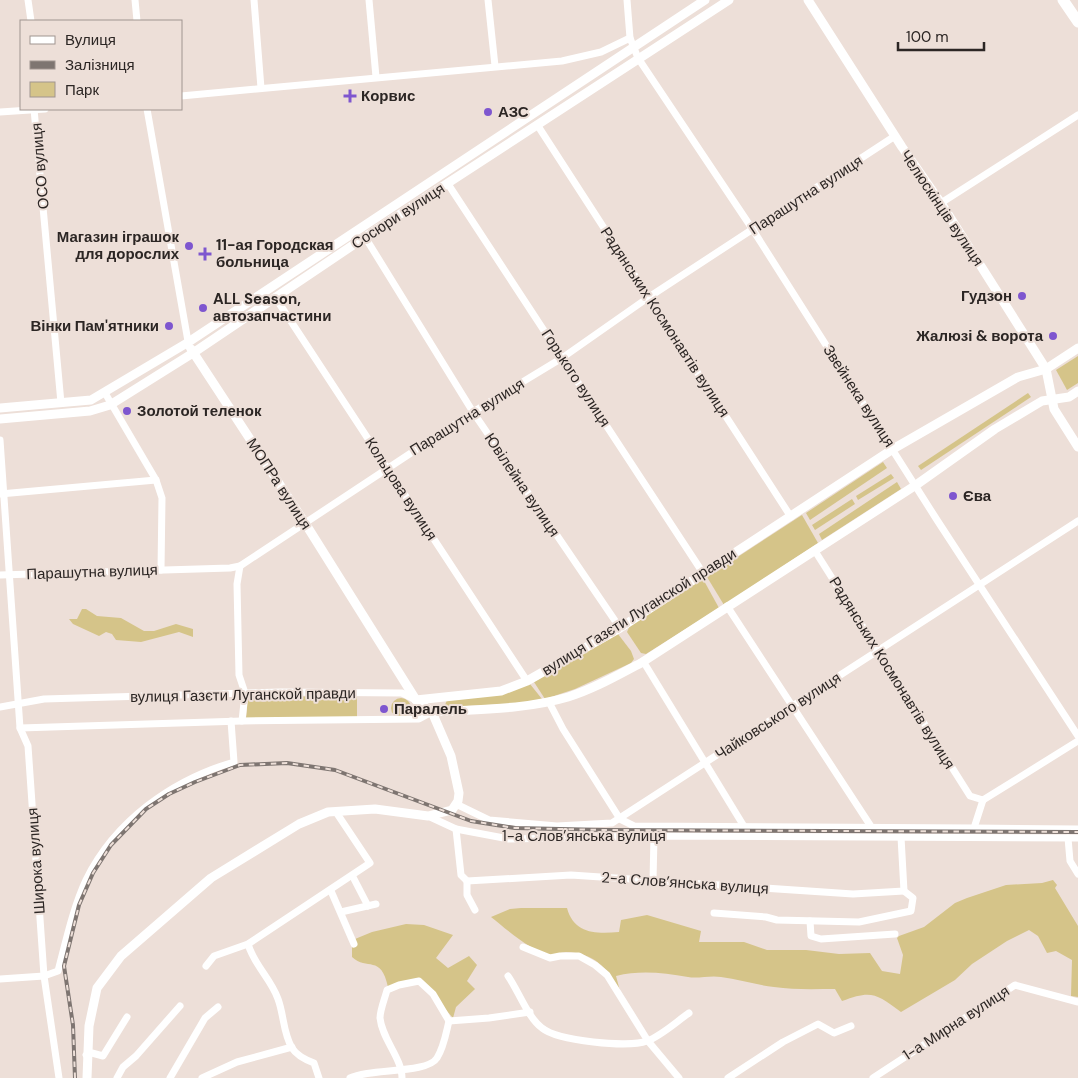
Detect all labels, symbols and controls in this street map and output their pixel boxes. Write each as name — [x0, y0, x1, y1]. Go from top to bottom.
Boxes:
legend — [20, 20, 182, 110]
scale bar — [898, 20, 984, 52]
text: 100 m — [906, 27, 949, 47]
text: Вулиця — [65, 30, 116, 50]
text: Залізниця — [65, 55, 135, 75]
text: Парк — [65, 80, 99, 100]
place label: Корвис — [361, 86, 415, 106]
marker: Корвис — [343, 89, 357, 103]
place label: АЗС — [498, 102, 529, 122]
marker: АЗС — [482, 106, 494, 118]
street label: ОСО вулиця — [26, 122, 54, 210]
street label: Челюскінців вулиця — [896, 146, 988, 270]
street label: Парашутна вулиця — [745, 151, 867, 239]
street label: Сосюри вулиця — [348, 178, 448, 254]
street label: Радянських Космонавтів вулиця — [596, 223, 734, 421]
place label: Магазин іграшок для дорослих — [57, 227, 180, 264]
place label: 11-ая Городская больница — [216, 235, 334, 272]
marker: Магазин іграшок для дорослих — [183, 240, 195, 252]
marker: 11-ая Городская больница — [198, 247, 212, 261]
place label: Гудзон — [961, 286, 1012, 306]
place label: ALL Season, автозапчастини — [213, 289, 331, 326]
marker: Гудзон — [1016, 290, 1028, 302]
marker: ALL Season, автозапчастини — [197, 302, 209, 314]
place label: Вінки Пам'ятники — [30, 316, 159, 336]
marker: Вінки Пам'ятники — [163, 320, 175, 332]
street label: Горького вулиця — [537, 325, 615, 431]
place label: Жалюзі & ворота — [915, 326, 1044, 346]
marker: Жалюзі & ворота — [1047, 330, 1059, 342]
street label: Звейнека вулиця — [818, 341, 900, 451]
street label: Парашутна вулиця — [406, 374, 528, 460]
place label: Золотой теленок — [137, 401, 262, 421]
marker: Золотой теленок — [121, 405, 133, 417]
street label: Ювілейна вулиця — [480, 429, 564, 541]
street label: МОПРа вулиця — [242, 434, 316, 534]
street label: Кольцова вулиця — [360, 434, 442, 544]
place label: Єва — [963, 486, 992, 506]
marker: Єва — [947, 490, 959, 502]
street label: вулиця Газєти Луганской правди — [538, 544, 740, 680]
street label: Парашутна вулиця — [26, 560, 158, 584]
street label: Радянських Космонавтів вулиця — [824, 573, 960, 773]
street label: Чайковського вулиця — [711, 668, 845, 764]
street label: вулиця Газєти Луганской правди — [130, 683, 356, 707]
place label: Паралель — [394, 699, 467, 719]
marker: Паралель — [378, 703, 390, 715]
street label: Широка вулиця — [22, 807, 50, 915]
street label: 1-а Слов’янська вулиця — [502, 826, 666, 846]
street label: 2-а Слов’янська вулиця — [601, 867, 769, 899]
street label: 1-а Мирна вулиця — [899, 981, 1013, 1065]

